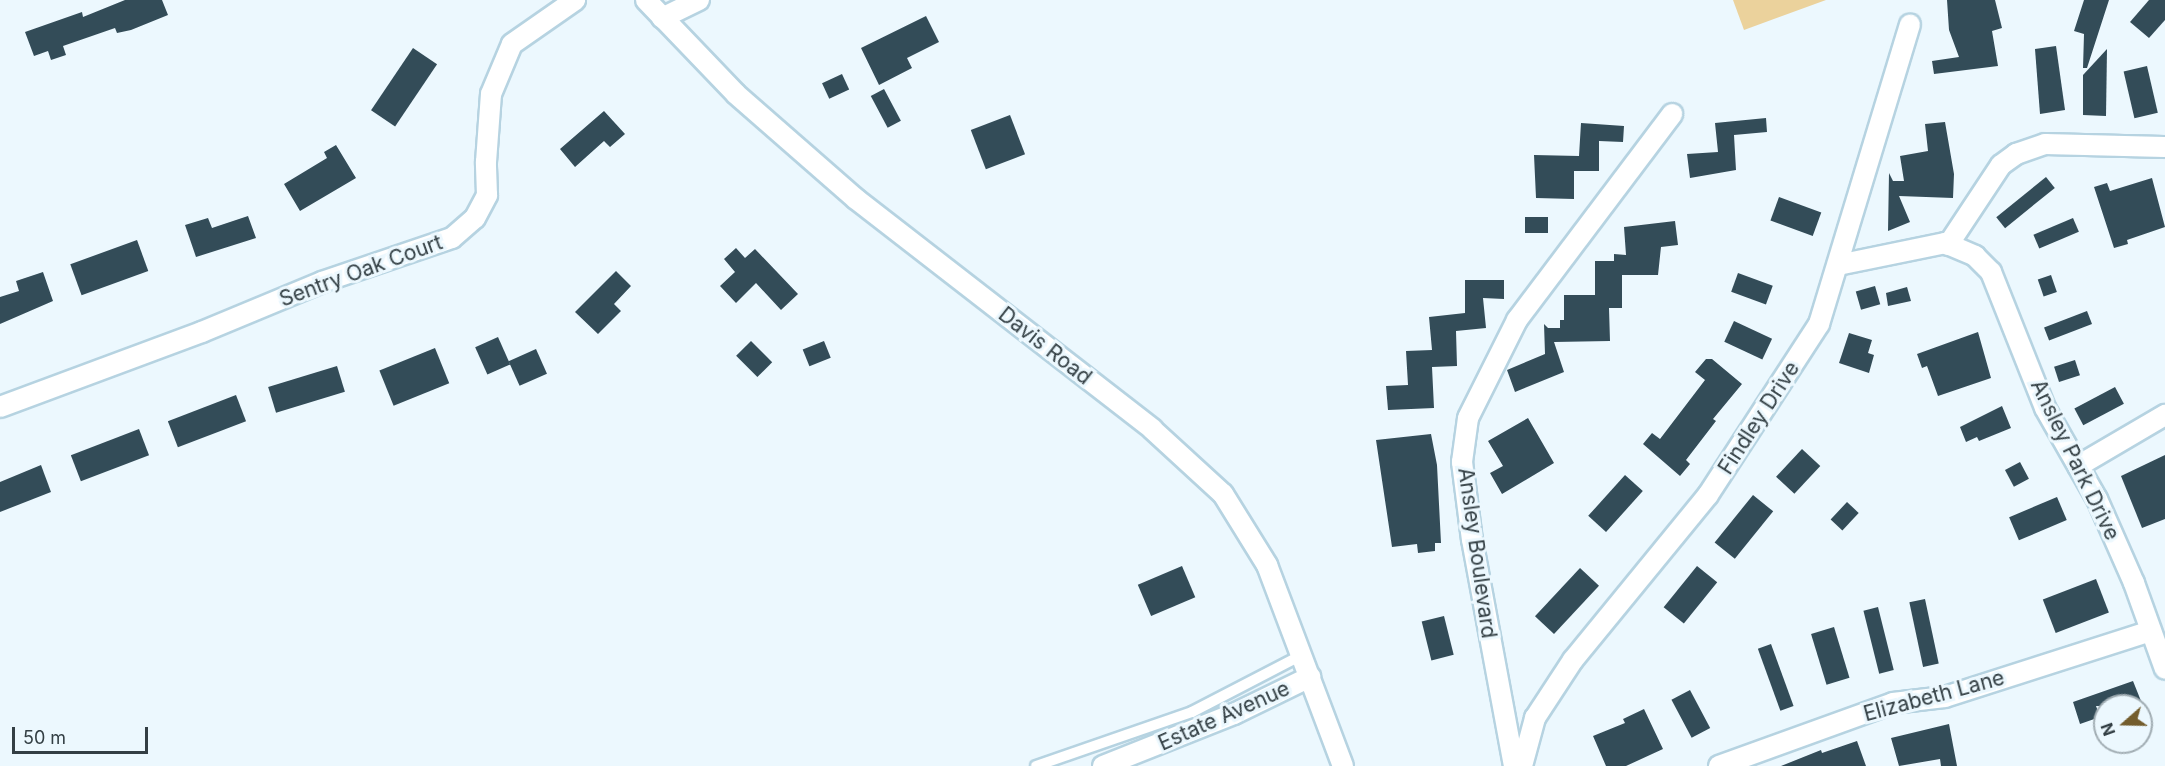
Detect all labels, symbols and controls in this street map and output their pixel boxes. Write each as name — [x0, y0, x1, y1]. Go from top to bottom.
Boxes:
street label: Sentry Oak Court — [276, 230, 446, 312]
street label: Davis Road — [993, 302, 1097, 390]
street label: Findley Drive — [1713, 357, 1805, 479]
street label: Ansley Park Drive — [2025, 376, 2125, 544]
street label: Ansley Boulevard — [1453, 466, 1501, 640]
street label: Elizabeth Lane — [1861, 665, 2007, 727]
street label: Estate Avenue — [1154, 676, 1294, 756]
north arrow — [2093, 694, 2153, 754]
scale bar — [15, 715, 152, 753]
text: N — [2096, 720, 2119, 739]
text: 50 m — [23, 727, 66, 748]

